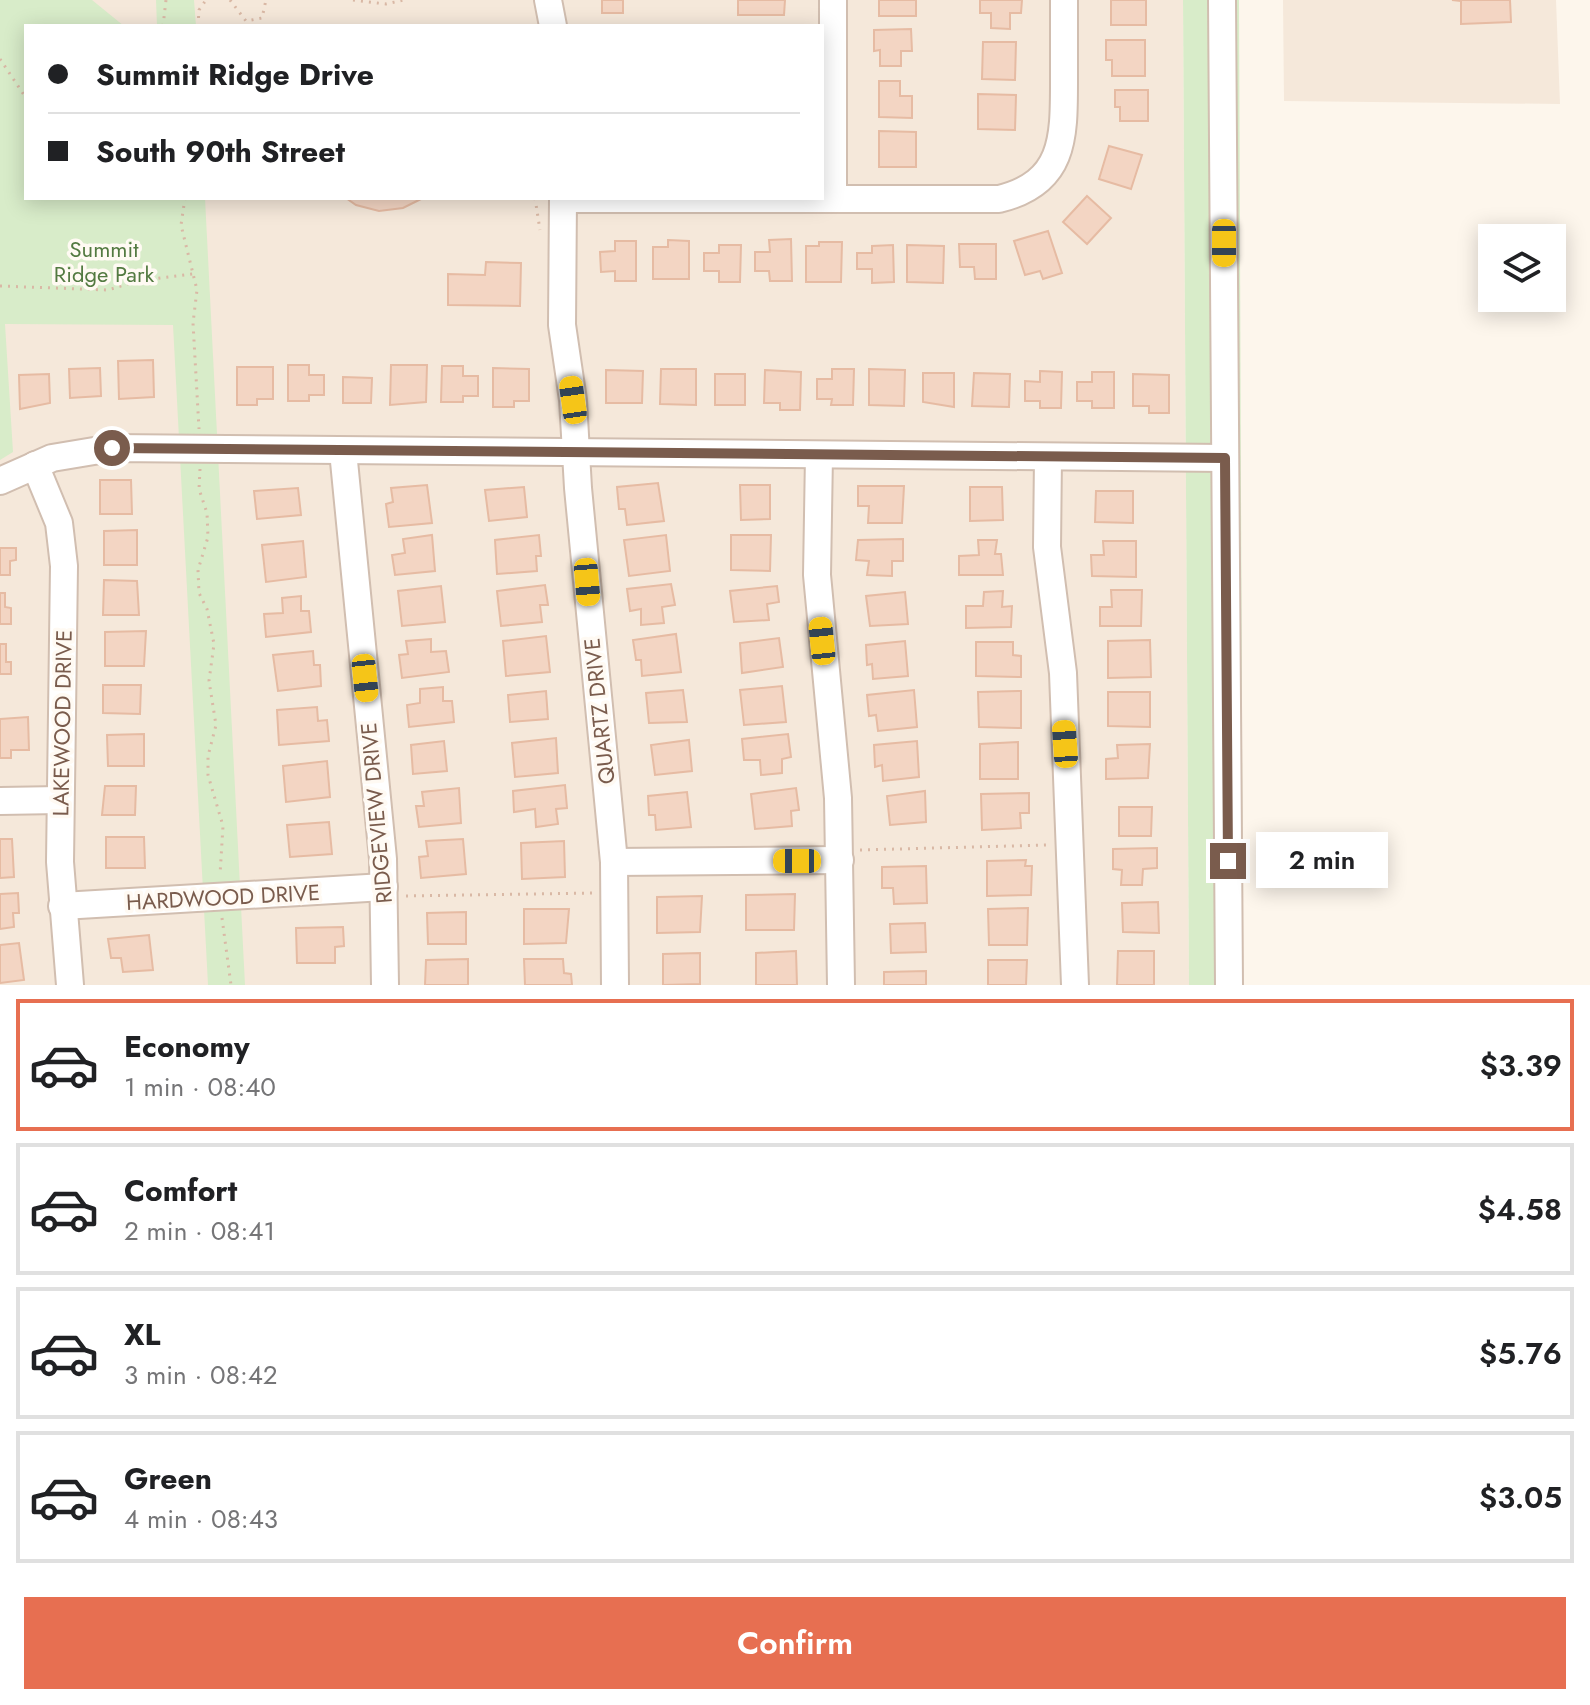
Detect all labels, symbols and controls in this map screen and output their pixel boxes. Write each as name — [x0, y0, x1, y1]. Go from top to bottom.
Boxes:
text: Summit Ridge Drive — [96, 53, 374, 96]
text: South 90th Street — [96, 130, 345, 173]
car — [1212, 219, 1236, 267]
map controls — [1478, 224, 1566, 312]
button: layers — [1478, 224, 1566, 312]
park label: Summit Ridge Park — [54, 233, 154, 290]
car — [558, 375, 588, 425]
route start — [94, 430, 130, 466]
car — [573, 557, 601, 607]
car — [808, 616, 836, 666]
street label: LAKEWOOD DRIVE — [44, 629, 80, 817]
street label: QUARTZ DRIVE — [575, 636, 623, 786]
car — [351, 653, 379, 703]
car — [1051, 719, 1079, 769]
street label: RIDGEVIEW DRIVE — [352, 721, 400, 905]
callout: 2 min — [1256, 833, 1388, 889]
text: 2 min — [1289, 841, 1355, 879]
route end — [1210, 843, 1246, 879]
car — [773, 849, 821, 873]
street label: HARDWOOD DRIVE — [125, 876, 321, 918]
text: Economy — [124, 1025, 250, 1068]
icon: car — [28, 1029, 100, 1101]
text: $3.39 — [1480, 1044, 1562, 1087]
text: 1 min · 08:40 — [124, 1068, 276, 1106]
text: Comfort — [124, 1169, 237, 1212]
icon: car — [28, 1173, 100, 1245]
text: $4.58 — [1478, 1188, 1562, 1231]
text: 2 min · 08:41 — [124, 1212, 275, 1250]
text: XL — [124, 1313, 160, 1356]
icon: car — [28, 1317, 100, 1389]
text: $5.76 — [1479, 1332, 1562, 1375]
text: 3 min · 08:42 — [124, 1356, 278, 1394]
text: Green — [124, 1457, 212, 1500]
icon: car — [28, 1461, 100, 1533]
text: $3.05 — [1479, 1476, 1562, 1519]
text: 4 min · 08:43 — [124, 1500, 278, 1538]
button: Confirm — [24, 1597, 1566, 1689]

